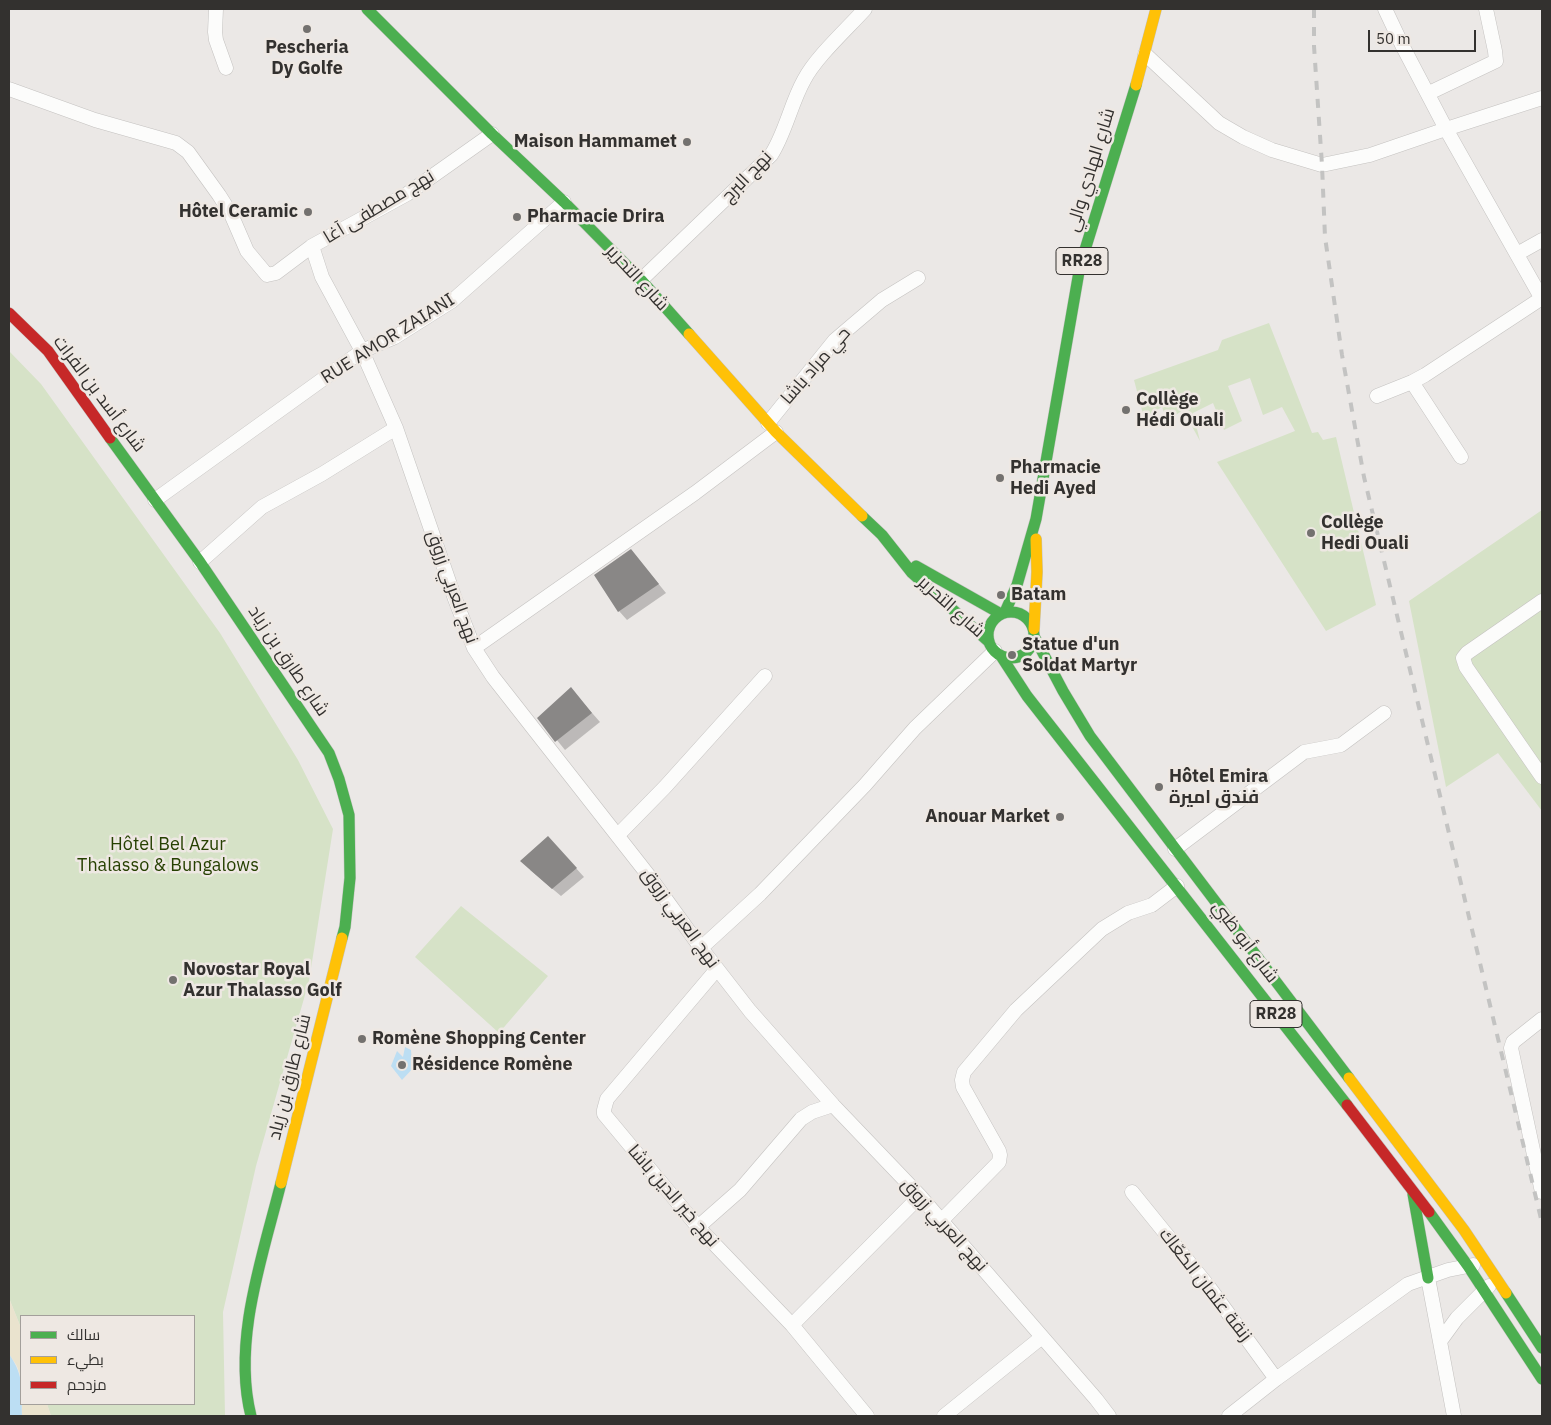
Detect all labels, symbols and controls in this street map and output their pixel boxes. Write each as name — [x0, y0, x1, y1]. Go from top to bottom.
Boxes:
scale bar — [1371, 20, 1478, 52]
marker: Pescheria Dy Golfe — [301, 23, 313, 35]
text: 50 m — [1376, 29, 1411, 48]
place label: Pescheria Dy Golfe — [265, 37, 349, 80]
street label: شارع الهادي والي — [1062, 106, 1120, 234]
place label: Maison Hammamet — [514, 131, 677, 153]
marker: Maison Hammamet — [681, 136, 693, 148]
street label: نهج البرج — [717, 147, 777, 207]
street label: نهج مصطفى آغا — [320, 166, 438, 248]
place label: Hôtel Ceramic — [179, 201, 298, 223]
marker: Hôtel Ceramic — [302, 206, 314, 218]
place label: Pharmacie Drira — [527, 206, 664, 228]
marker: Pharmacie Drira — [511, 211, 523, 223]
street label: شارع التحرير — [601, 241, 673, 315]
road number: RR28 — [1056, 248, 1108, 274]
street label: RUE AMOR ZAIANI — [317, 289, 459, 389]
street label: حي مراد باشا — [777, 323, 855, 409]
street label: شارع أسد بن الفرات — [48, 332, 150, 456]
place label: Collège Hédi Ouali — [1136, 389, 1224, 432]
marker: Collège Hédi Ouali — [1120, 404, 1132, 416]
place label: Pharmacie Hedi Ayed — [1010, 457, 1101, 499]
marker: Pharmacie Hedi Ayed — [994, 472, 1006, 484]
place label: Collège Hedi Ouali — [1321, 512, 1409, 554]
marker: Collège Hedi Ouali — [1305, 527, 1317, 539]
street label: نهج العربي زروق — [422, 528, 482, 646]
street label: شارع التحرير — [913, 572, 989, 642]
place label: Batam — [1011, 584, 1066, 606]
marker: Batam — [995, 589, 1007, 601]
street label: شارع طارق بن زياد — [243, 602, 333, 720]
place label: Statue d'un Soldat Martyr — [1022, 634, 1137, 676]
marker: Statue d'un Soldat Martyr — [1006, 649, 1018, 661]
place label: Hôtel Emira فندق اميرة — [1169, 766, 1268, 809]
marker: Hôtel Emira فندق اميرة — [1153, 781, 1165, 793]
place label: Anouar Market — [925, 806, 1050, 828]
marker: Anouar Market — [1054, 811, 1066, 823]
park label: Hôtel Bel Azur Thalasso & Bungalows — [77, 834, 259, 876]
street label: نهج العربي زروق — [636, 864, 724, 972]
street label: شارع أبو ظبي — [1207, 897, 1283, 987]
place label: Novostar Royal Azur Thalasso Golf — [183, 959, 342, 1002]
marker: Novostar Royal Azur Thalasso Golf — [167, 974, 179, 986]
road number: RR28 — [1250, 1001, 1302, 1028]
street label: شارع طارق بن زياد — [264, 1012, 316, 1142]
place label: Romène Shopping Center — [372, 1028, 586, 1050]
marker: Romène Shopping Center — [356, 1033, 368, 1045]
place label: Résidence Romène — [412, 1054, 573, 1076]
marker: Résidence Romène — [396, 1059, 408, 1071]
street label: نهج خير الدين باشا — [623, 1140, 723, 1252]
street label: نهج العربي زروق — [896, 1174, 992, 1276]
street label: زنقة عثمان الكعّاك — [1154, 1224, 1256, 1346]
legend — [20, 1315, 195, 1405]
text: سالك — [67, 1325, 100, 1344]
text: بطيء — [67, 1350, 104, 1369]
text: مزدحم — [67, 1375, 107, 1394]

